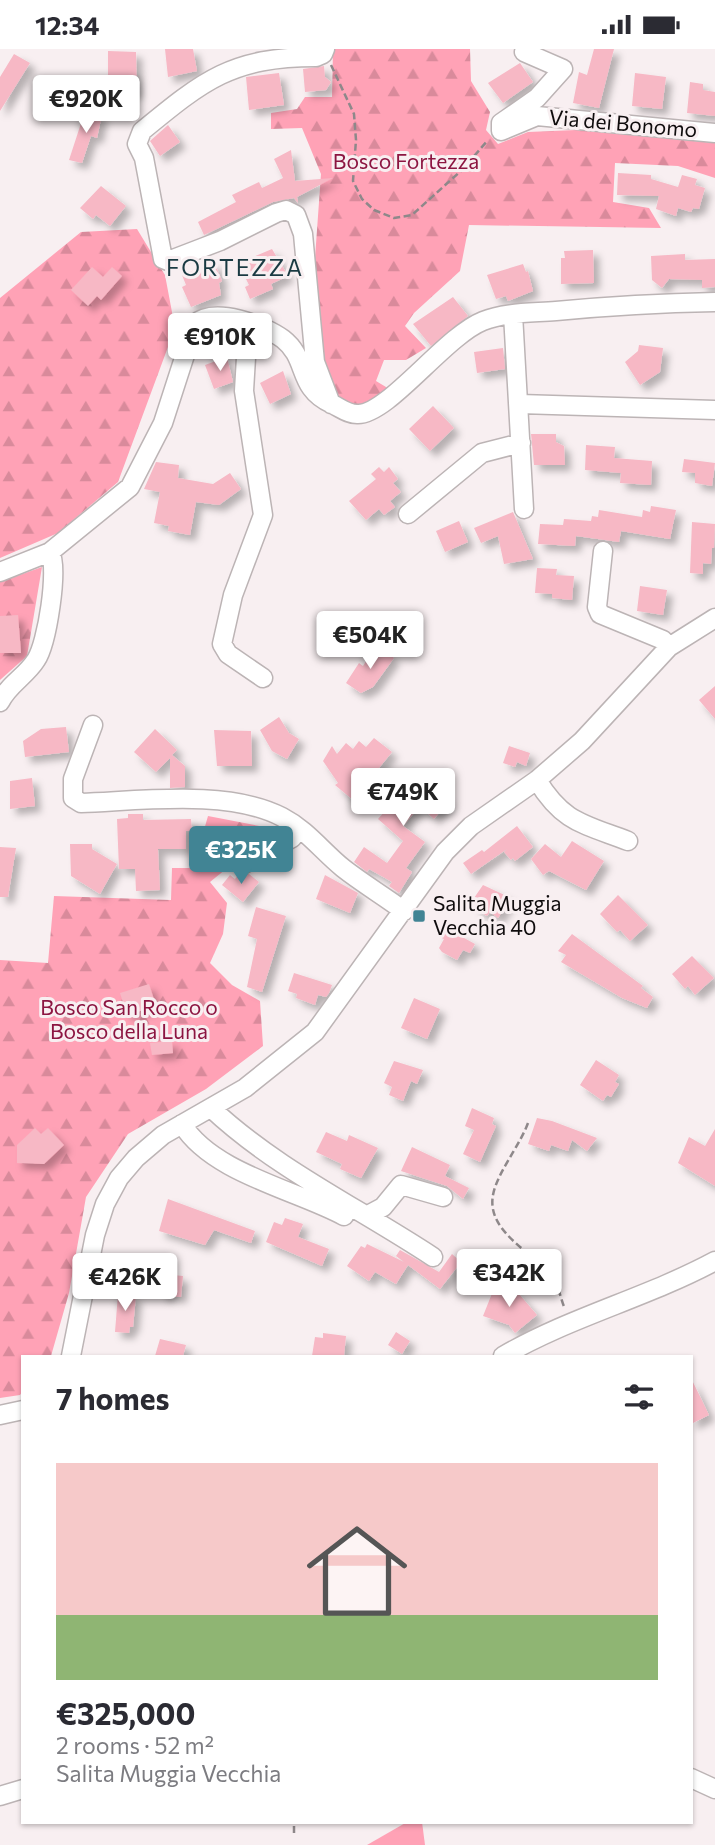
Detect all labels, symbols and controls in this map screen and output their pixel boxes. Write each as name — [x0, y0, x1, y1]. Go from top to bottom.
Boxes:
text: 12:34 — [35, 9, 100, 40]
pin: €920K — [37, 76, 135, 135]
text: €920K — [49, 84, 123, 112]
street label: Via dei Bonomo — [548, 104, 698, 141]
park label: Bosco Fortezza — [333, 148, 479, 173]
district label: FORTEZZA — [166, 253, 304, 281]
pin: €910K — [171, 313, 269, 373]
text: €910K — [184, 322, 256, 350]
pin: €504K — [321, 611, 419, 671]
text: €504K — [332, 620, 408, 648]
pin: €749K — [354, 769, 452, 828]
text: €749K — [367, 777, 439, 805]
pin: €325K — [192, 827, 290, 886]
text: €325K — [205, 835, 277, 863]
place label: Salita Muggia Vecchia 40 — [433, 890, 562, 939]
marker: Salita Muggia Vecchia 40 — [411, 908, 427, 924]
park label: Bosco San Rocco o Bosco della Luna — [40, 994, 218, 1043]
pin: €342K — [460, 1249, 558, 1309]
pin: €426K — [76, 1253, 174, 1313]
text: €342K — [473, 1258, 545, 1286]
text: €426K — [88, 1262, 162, 1290]
icon: filters — [620, 1378, 658, 1416]
text: 7 homes — [56, 1379, 169, 1416]
icon: home — [294, 1508, 420, 1634]
text: €325,000 — [56, 1694, 195, 1731]
text: 2 rooms · 52 m² — [56, 1731, 214, 1759]
text: Salita Muggia Vecchia — [56, 1759, 281, 1787]

